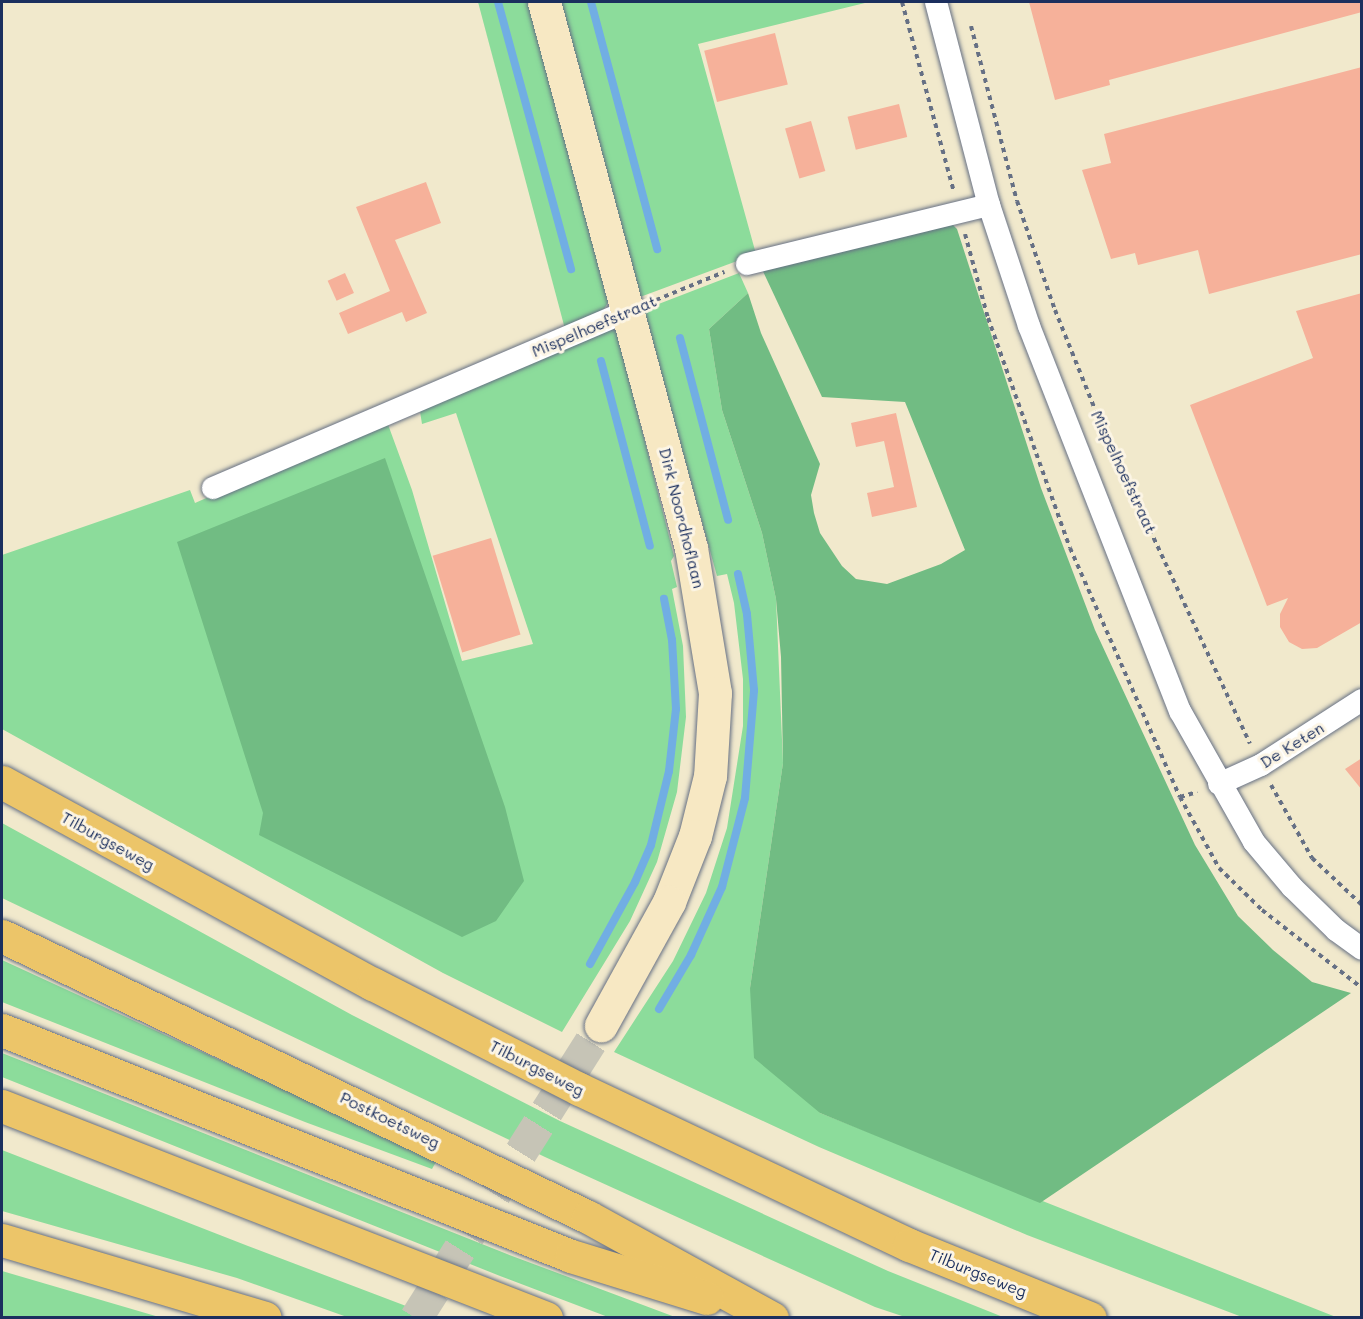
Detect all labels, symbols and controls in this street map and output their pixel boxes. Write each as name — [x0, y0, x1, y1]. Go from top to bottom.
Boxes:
street label: Mispelhoefstraat — [529, 291, 659, 361]
street label: Mispelhoefstraat — [1087, 407, 1161, 537]
street label: Dirk Noordhoflaan — [655, 446, 709, 590]
street label: De Keten — [1257, 718, 1327, 772]
street label: Tilburgseweg — [58, 808, 158, 874]
street label: Tilburgseweg — [487, 1036, 587, 1100]
street label: Postkoetsweg — [337, 1088, 443, 1152]
street label: Tilburgseweg — [926, 1245, 1030, 1301]

